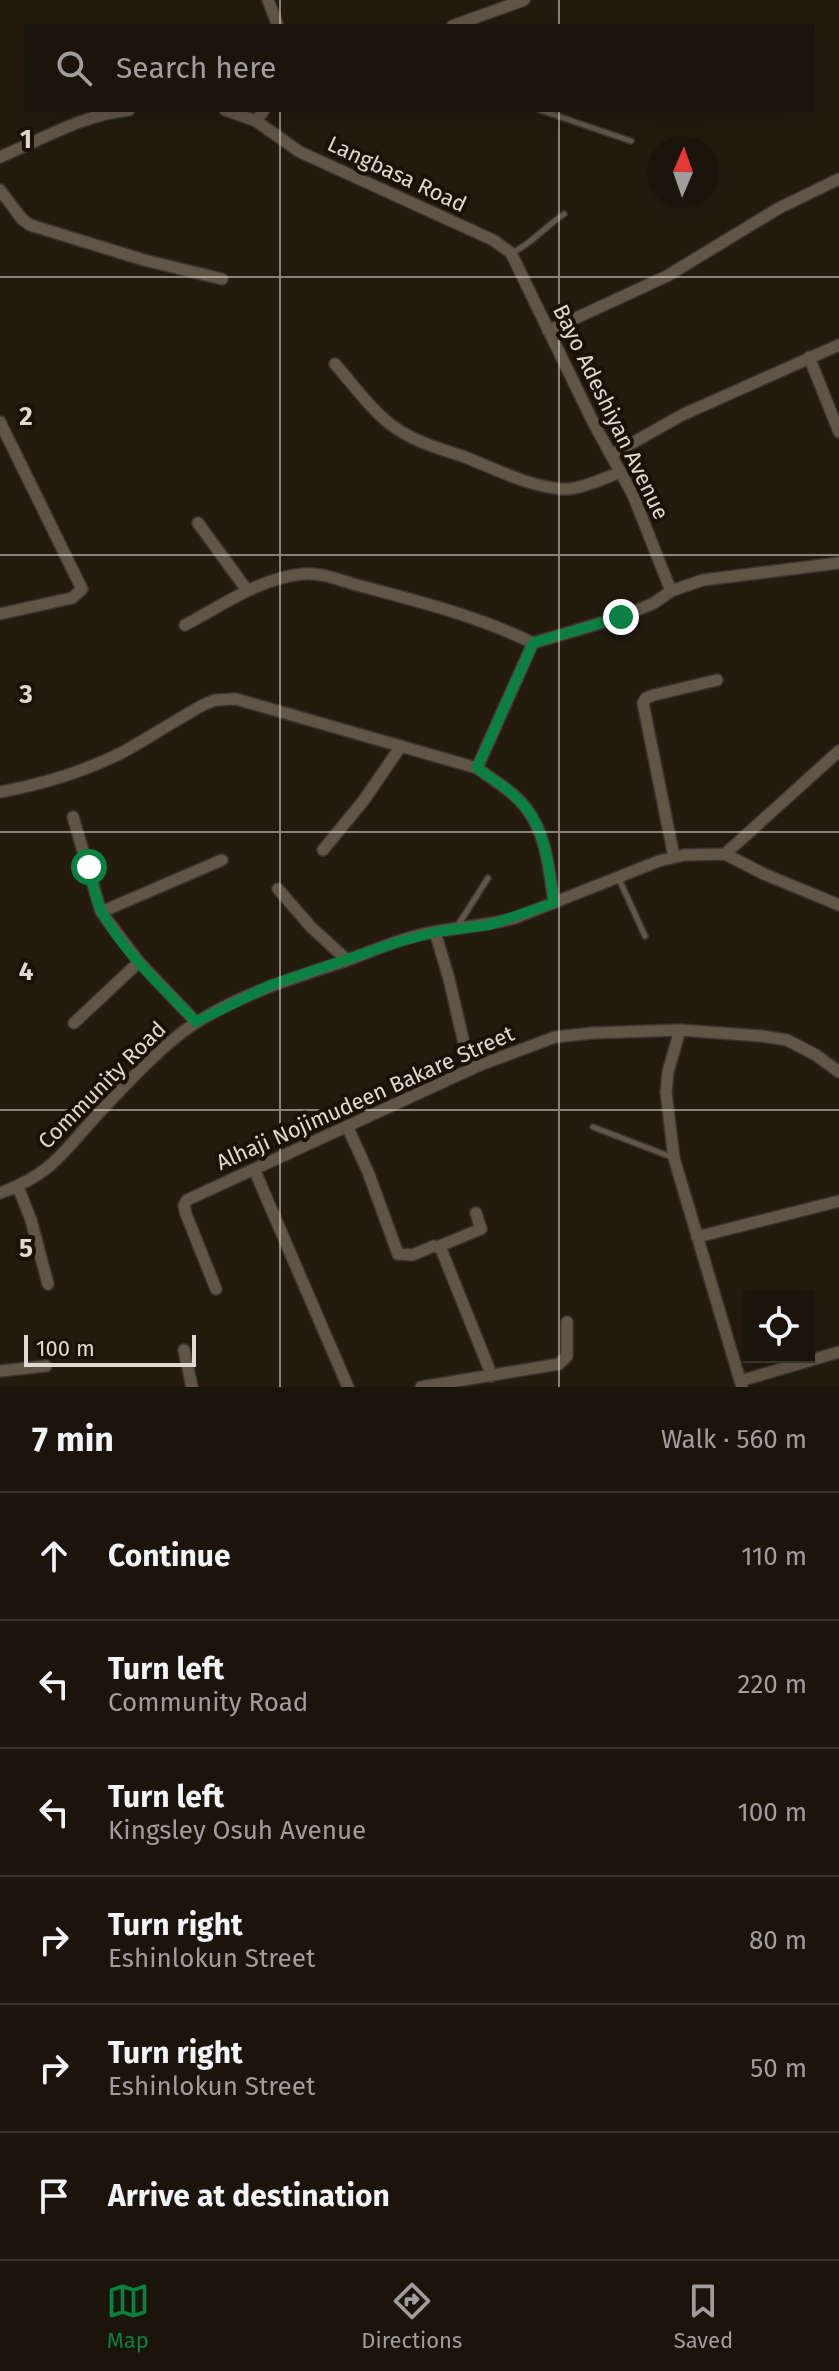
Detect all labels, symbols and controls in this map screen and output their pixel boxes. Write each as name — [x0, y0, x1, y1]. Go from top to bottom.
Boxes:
search box — [24, 24, 815, 112]
icon: search — [52, 46, 96, 90]
text: Search here — [116, 50, 276, 86]
text: 1 — [20, 124, 32, 155]
street label: Langbasa Road — [323, 130, 471, 218]
north arrow — [647, 136, 719, 208]
street label: Bayo Adeshiyan Avenue — [547, 300, 675, 524]
text: 2 — [19, 401, 33, 432]
route end — [603, 599, 639, 635]
text: 3 — [18, 679, 33, 710]
route start — [71, 849, 107, 885]
text: 4 — [19, 956, 34, 987]
street label: Community Road — [33, 1016, 171, 1154]
street label: Alhaji Nojimudeen Bakare Street — [212, 1020, 518, 1176]
text: 5 — [19, 1233, 33, 1264]
map controls — [743, 1291, 815, 1363]
button: locate — [743, 1291, 815, 1363]
scale bar — [24, 1331, 196, 1367]
text: 100 m — [36, 1335, 95, 1362]
text: 7 min — [32, 1419, 114, 1460]
text: Walk · 560 m — [661, 1424, 807, 1455]
icon: ahead — [32, 1534, 76, 1578]
text: Continue — [108, 1538, 231, 1574]
text: 110 m — [741, 1541, 807, 1572]
text: Turn left — [108, 1651, 224, 1687]
icon: left — [32, 1662, 76, 1706]
text: 220 m — [738, 1669, 807, 1700]
text: Community Road — [108, 1687, 308, 1718]
text: Turn left — [108, 1779, 224, 1815]
icon: left — [32, 1790, 76, 1834]
text: 100 m — [738, 1797, 807, 1828]
text: Kingsley Osuh Avenue — [108, 1815, 366, 1846]
text: Turn right — [108, 1907, 243, 1943]
icon: right — [32, 1918, 76, 1962]
text: 80 m — [749, 1925, 807, 1956]
text: Eshinlokun Street — [108, 1943, 315, 1974]
text: Turn right — [108, 2035, 243, 2071]
icon: right — [32, 2046, 76, 2090]
text: 50 m — [750, 2053, 807, 2084]
text: Eshinlokun Street — [108, 2071, 315, 2102]
icon: arrive — [32, 2174, 76, 2218]
text: Arrive at destination — [108, 2178, 390, 2214]
tab: Map — [106, 2279, 150, 2354]
tab: Directions — [361, 2279, 462, 2354]
tab: Saved — [674, 2279, 733, 2354]

